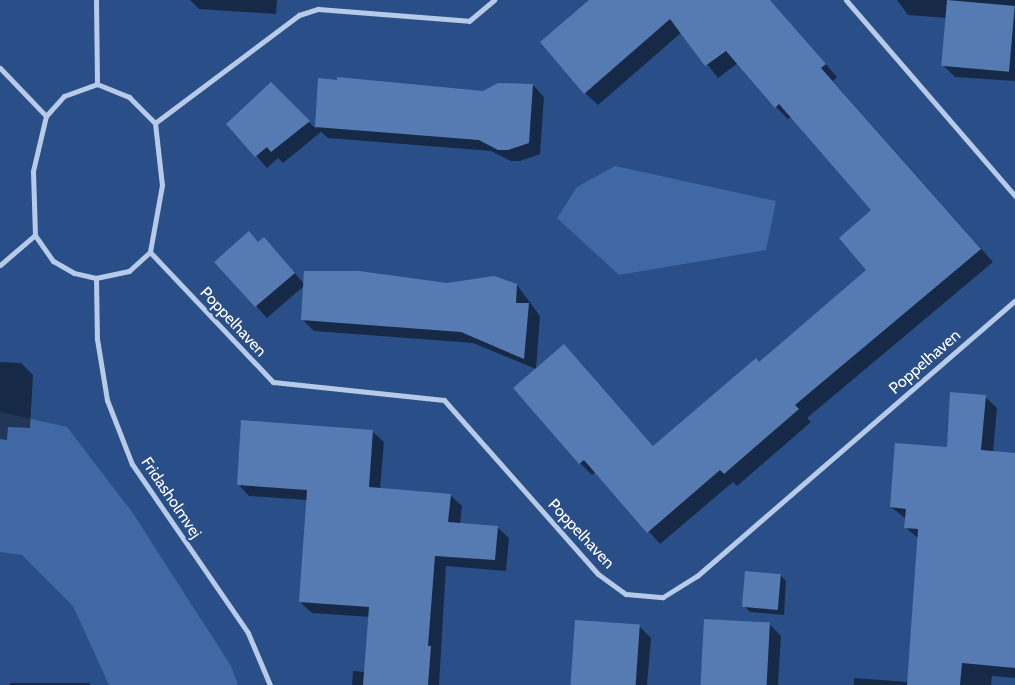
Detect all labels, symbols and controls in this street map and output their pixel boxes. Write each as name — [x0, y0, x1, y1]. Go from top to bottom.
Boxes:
street label: Poppelhaven — [196, 283, 270, 361]
street label: Poppelhaven — [885, 326, 965, 398]
street label: Fridasholmvej — [137, 454, 205, 542]
street label: Poppelhaven — [544, 495, 618, 573]

